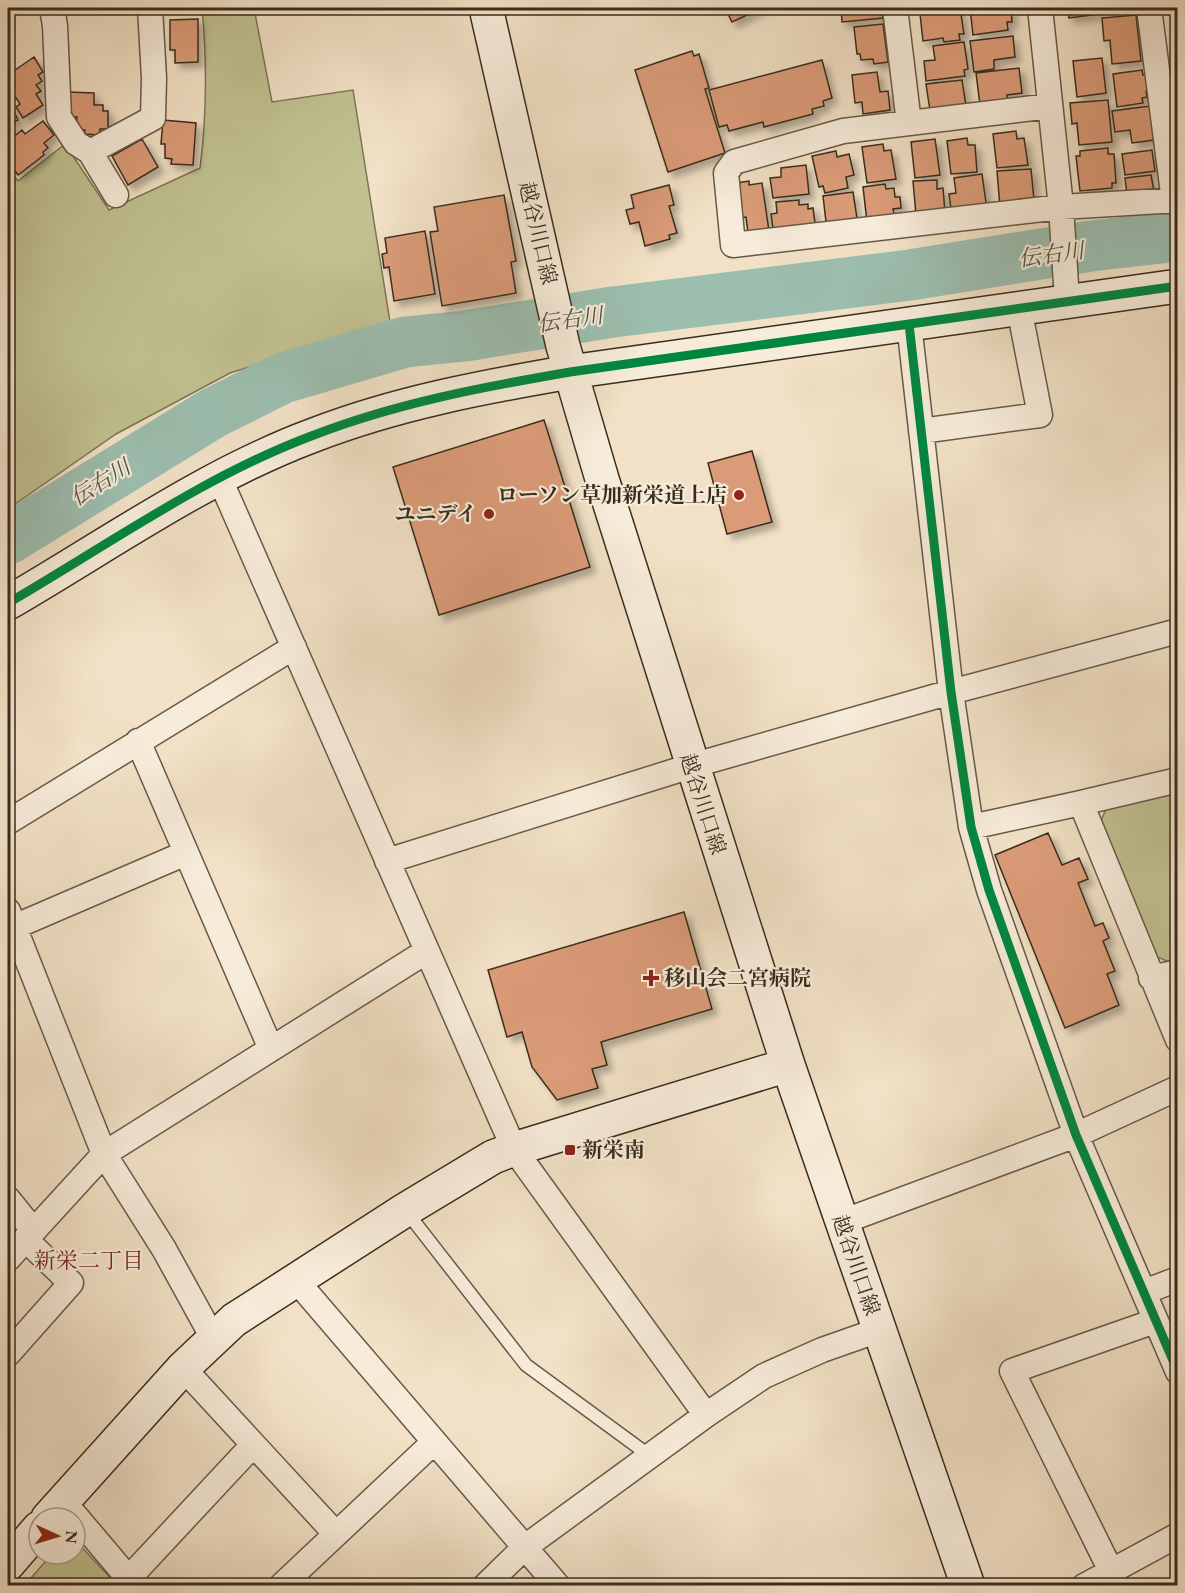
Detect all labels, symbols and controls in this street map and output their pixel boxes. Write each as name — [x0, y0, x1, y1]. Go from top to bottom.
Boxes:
street label: 越谷川口線 — [514, 179, 563, 287]
water label: 伝右川 — [1016, 235, 1088, 273]
water label: 伝右川 — [535, 300, 607, 338]
water label: 伝右川 — [65, 452, 138, 512]
place label: ローソン草加新栄道上店 — [497, 481, 727, 508]
marker: ローソン草加新栄道上店 — [732, 488, 746, 502]
place label: ユニデイ — [394, 500, 477, 527]
marker: ユニデイ — [482, 507, 496, 521]
street label: 越谷川口線 — [674, 750, 733, 858]
place label: 移山会二宮病院 — [664, 964, 811, 991]
marker: 移山会二宮病院 — [642, 969, 660, 987]
place label: 新栄南 — [582, 1136, 645, 1163]
marker: 新栄南 — [563, 1143, 577, 1157]
street label: 越谷川口線 — [827, 1211, 886, 1319]
district label: 新栄二丁目 — [34, 1246, 144, 1275]
north arrow — [27, 1506, 87, 1566]
text: N — [61, 1530, 82, 1544]

